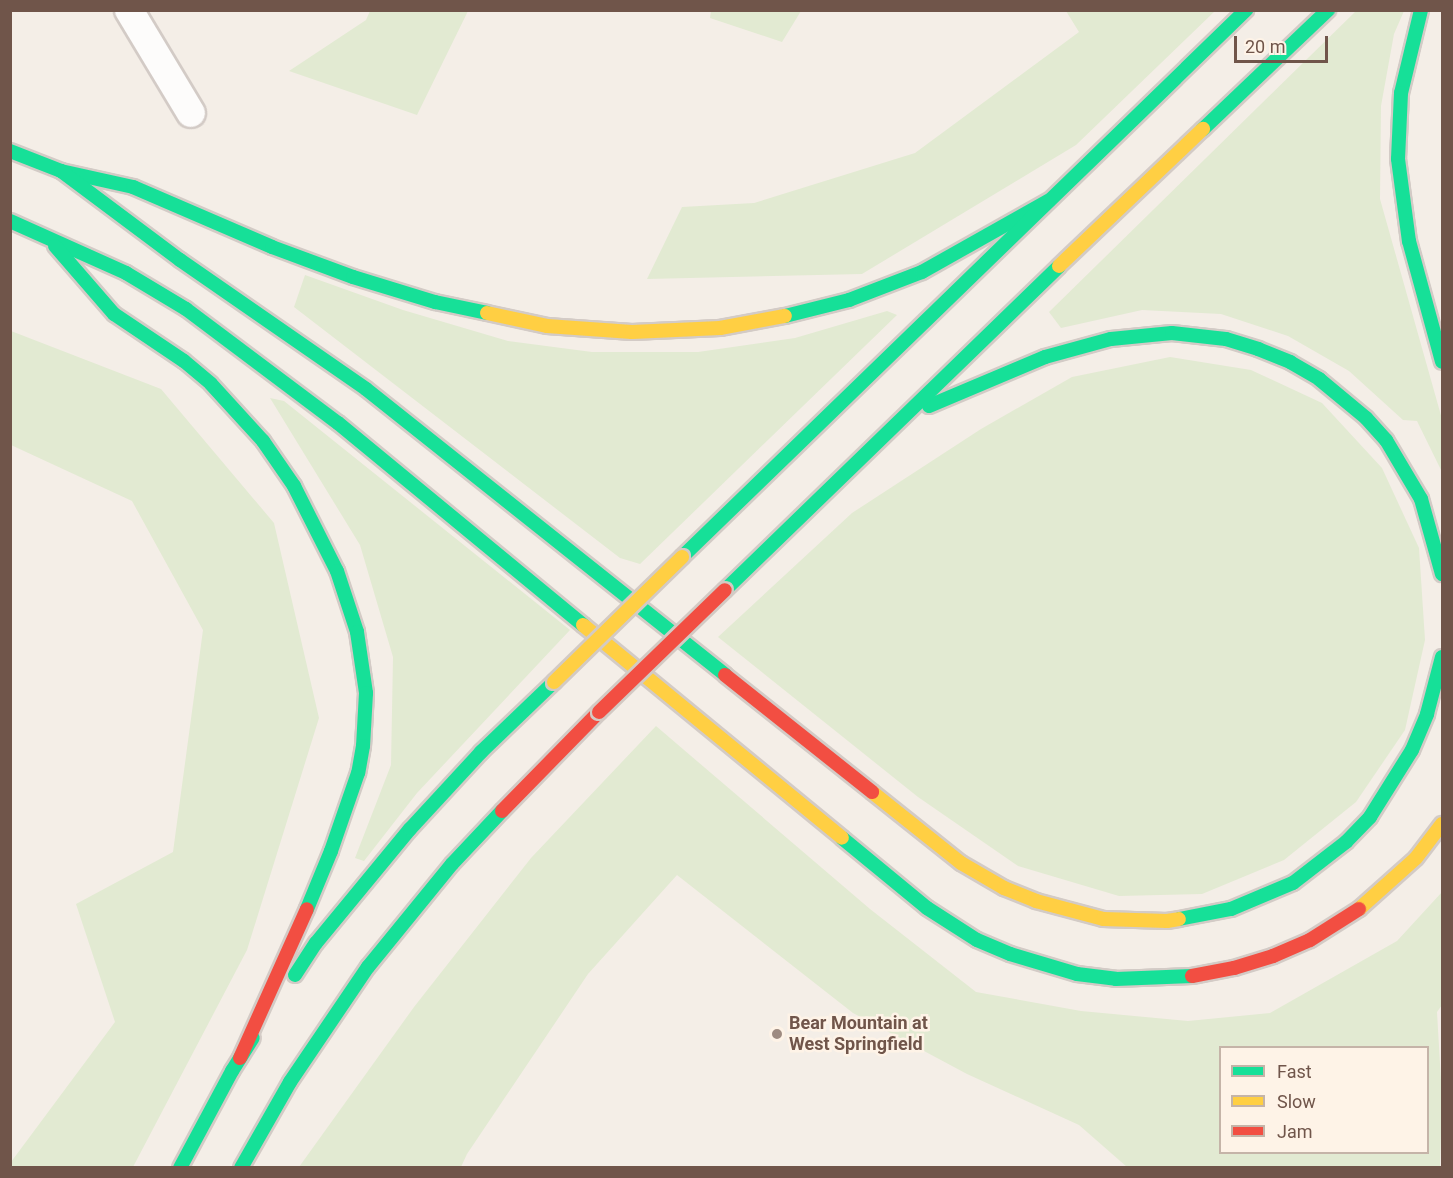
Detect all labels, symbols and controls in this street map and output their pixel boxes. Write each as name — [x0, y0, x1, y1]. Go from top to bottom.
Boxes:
scale bar — [1237, 24, 1332, 62]
text: 20 m — [1245, 36, 1285, 57]
place label: Bear Mountain at West Springfield — [789, 1013, 928, 1056]
marker: Bear Mountain at West Springfield — [770, 1027, 784, 1041]
legend — [1219, 1046, 1429, 1154]
text: Fast — [1277, 1061, 1312, 1082]
text: Slow — [1277, 1091, 1316, 1112]
text: Jam — [1277, 1121, 1313, 1142]

